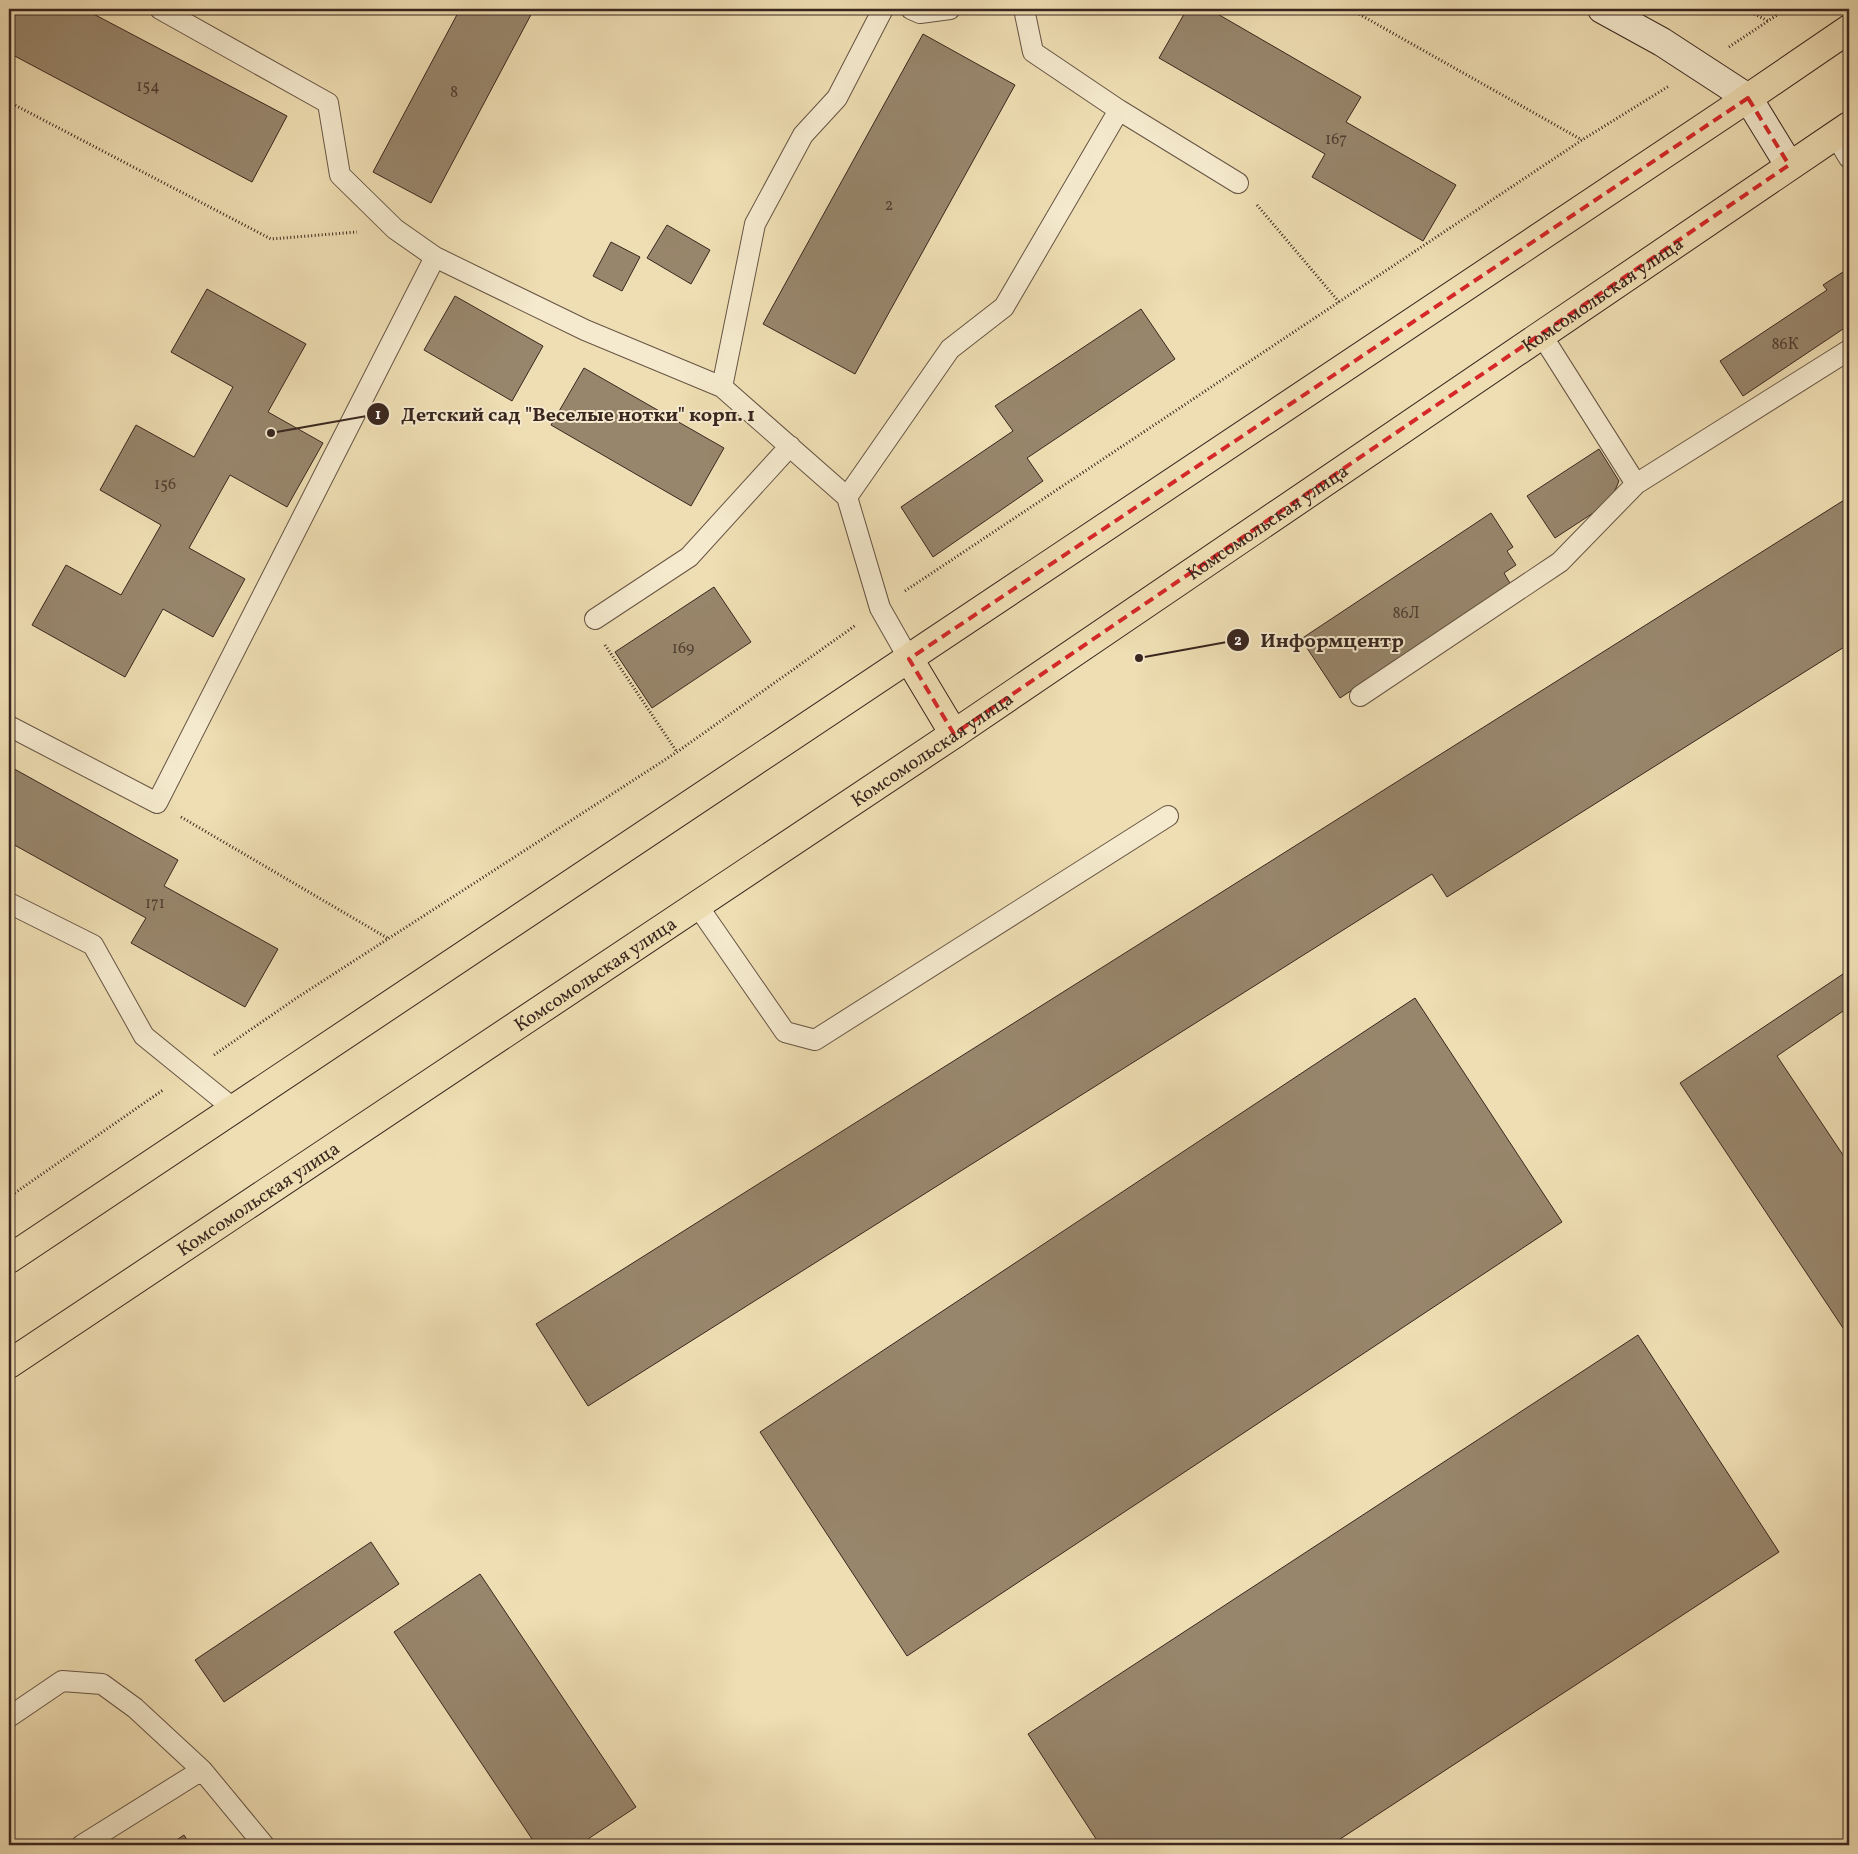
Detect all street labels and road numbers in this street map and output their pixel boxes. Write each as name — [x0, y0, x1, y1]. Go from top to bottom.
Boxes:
street label: Комсомольская улица — [1517, 231, 1689, 360]
street label: Комсомольская улица — [1182, 459, 1354, 587]
street label: Комсомольская улица — [847, 686, 1019, 814]
street label: Комсомольская улица — [510, 912, 682, 1039]
street label: Комсомольская улица — [173, 1136, 345, 1263]

